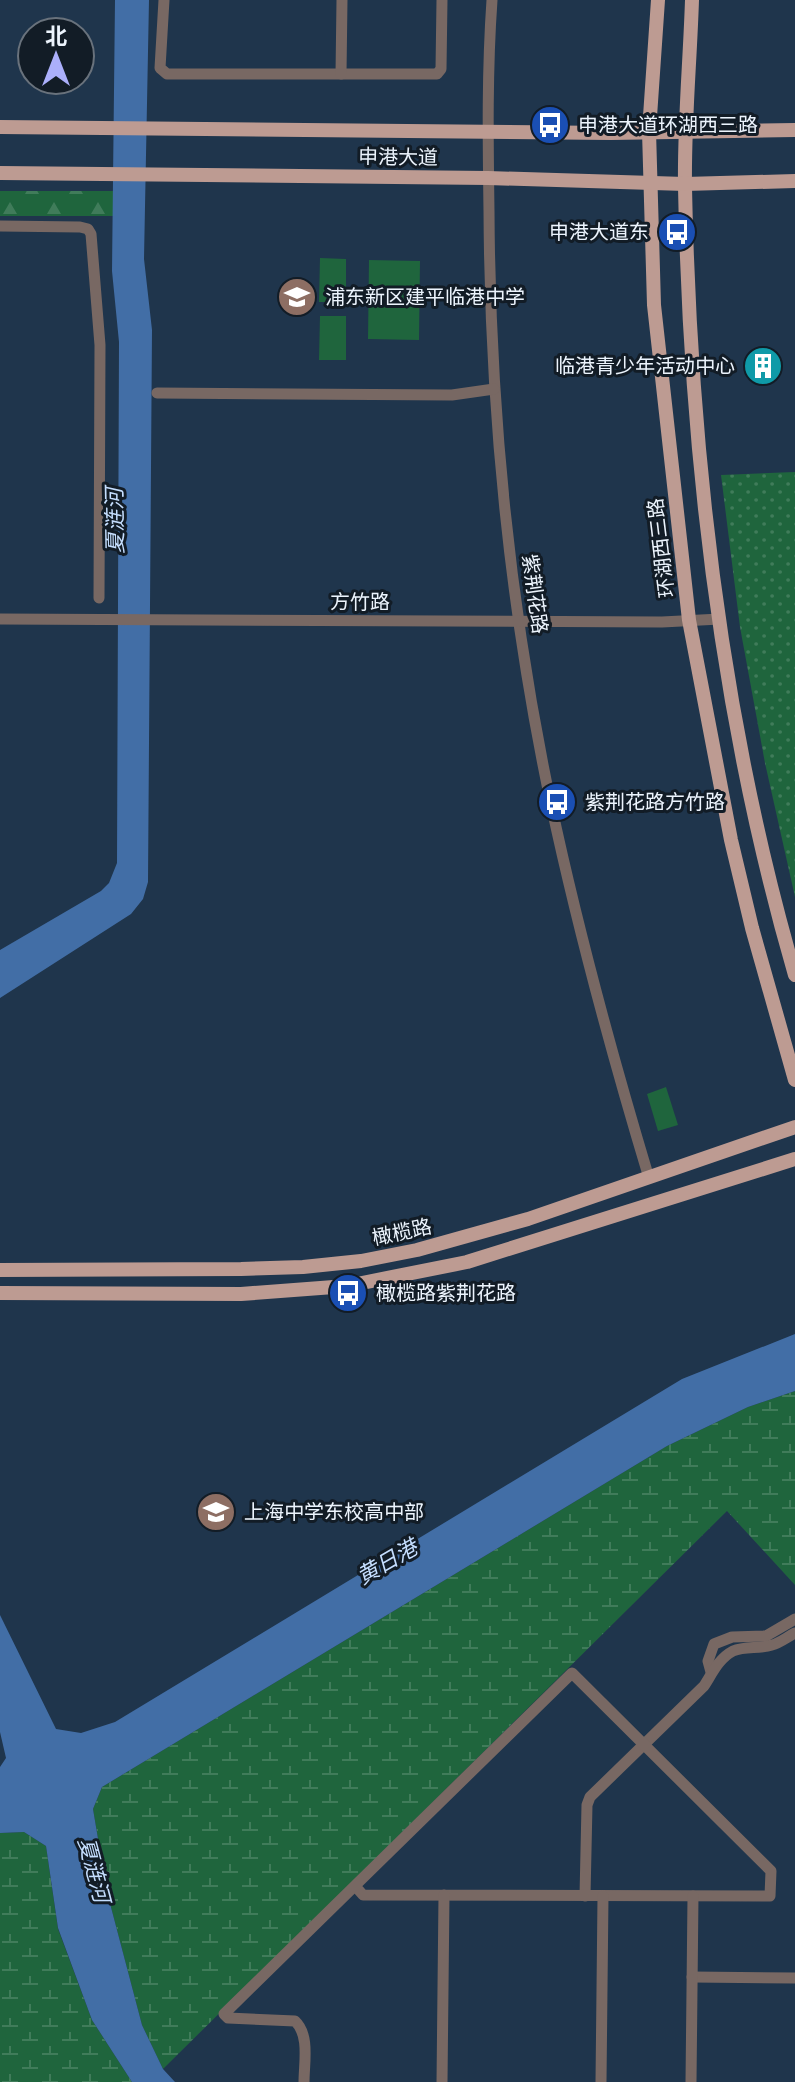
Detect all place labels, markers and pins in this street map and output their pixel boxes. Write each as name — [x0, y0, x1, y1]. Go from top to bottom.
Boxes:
bus stop icon: 申港大道环湖西三路 — [529, 104, 571, 146]
place label: 申港大道环湖西三路 — [578, 113, 758, 137]
bus stop icon: 申港大道东 — [656, 211, 698, 253]
place label: 申港大道东 — [549, 220, 649, 244]
school or university icon: 浦东新区建平临港中学 — [276, 276, 318, 318]
place label: 浦东新区建平临港中学 — [325, 285, 525, 309]
building icon: 临港青少年活动中心 — [742, 345, 784, 387]
place label: 临港青少年活动中心 — [555, 354, 735, 378]
bus stop icon: 紫荆花路方竹路 — [536, 781, 578, 823]
place label: 紫荆花路方竹路 — [585, 790, 725, 814]
bus stop icon: 橄榄路紫荆花路 — [327, 1272, 369, 1314]
place label: 橄榄路紫荆花路 — [376, 1281, 516, 1305]
school or university icon: 上海中学东校高中部 — [195, 1491, 237, 1533]
place label: 上海中学东校高中部 — [244, 1500, 424, 1524]

